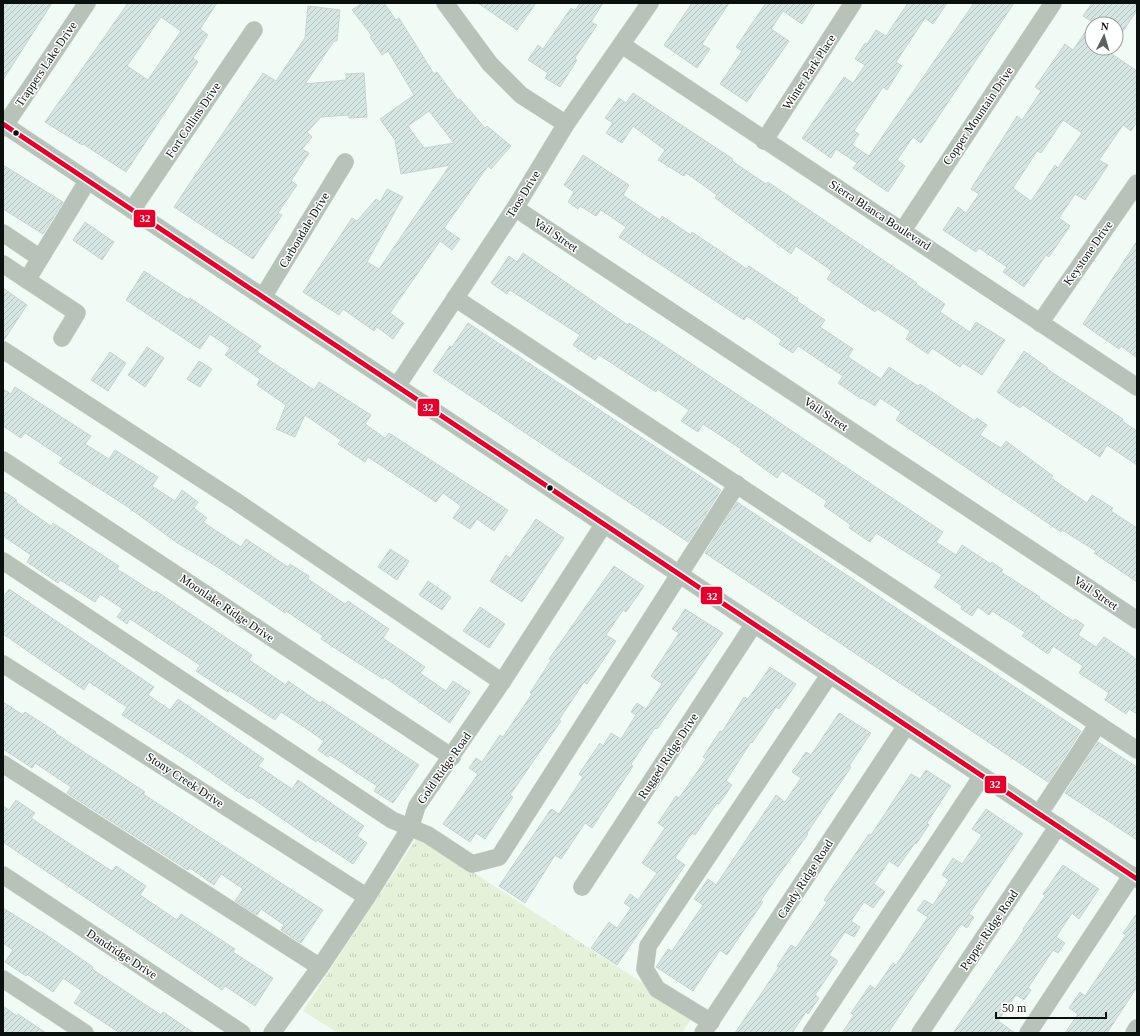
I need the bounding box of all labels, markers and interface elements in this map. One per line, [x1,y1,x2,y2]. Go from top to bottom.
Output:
north arrow [1084,16,1124,56]
street label: Trappers Lake Drive [12,19,80,109]
text: N [1100,20,1109,32]
street label: Winter Park Place [779,32,839,112]
street label: Copper Mountain Drive [940,64,1016,168]
street label: Fort Collins Drive [163,80,223,160]
unlabelled marker [11,128,21,138]
street label: Taos Drive [503,168,543,220]
street label: Sierra Blanca Boulevard [827,177,933,253]
street label: Carbondale Drive [276,190,332,270]
line badge: 32 [133,209,156,228]
text: 32 [140,212,151,224]
street label: Vail Street [531,215,581,255]
street label: Keystone Drive [1061,218,1115,288]
street label: Vail Street [801,394,851,434]
line badge: 32 [417,398,440,417]
text: 32 [423,401,434,413]
unlabelled marker [545,483,555,493]
street label: Moonlake Ridge Drive [177,571,277,645]
street label: Vail Street [1071,573,1121,613]
line badge: 32 [700,586,723,605]
text: 32 [707,590,718,602]
street label: Rugged Ridge Drive [635,711,701,801]
street label: Gold Ridge Road [414,730,474,806]
street label: Stony Creek Drive [143,750,227,810]
line badge: 32 [984,775,1007,794]
text: 32 [990,778,1001,790]
street label: Candy Ridge Road [774,837,836,921]
street label: Pepper Ridge Road [957,887,1021,973]
street label: Dandridge Drive [84,926,160,982]
scale bar [996,994,1106,1020]
text: 50 m [1002,1001,1027,1015]

